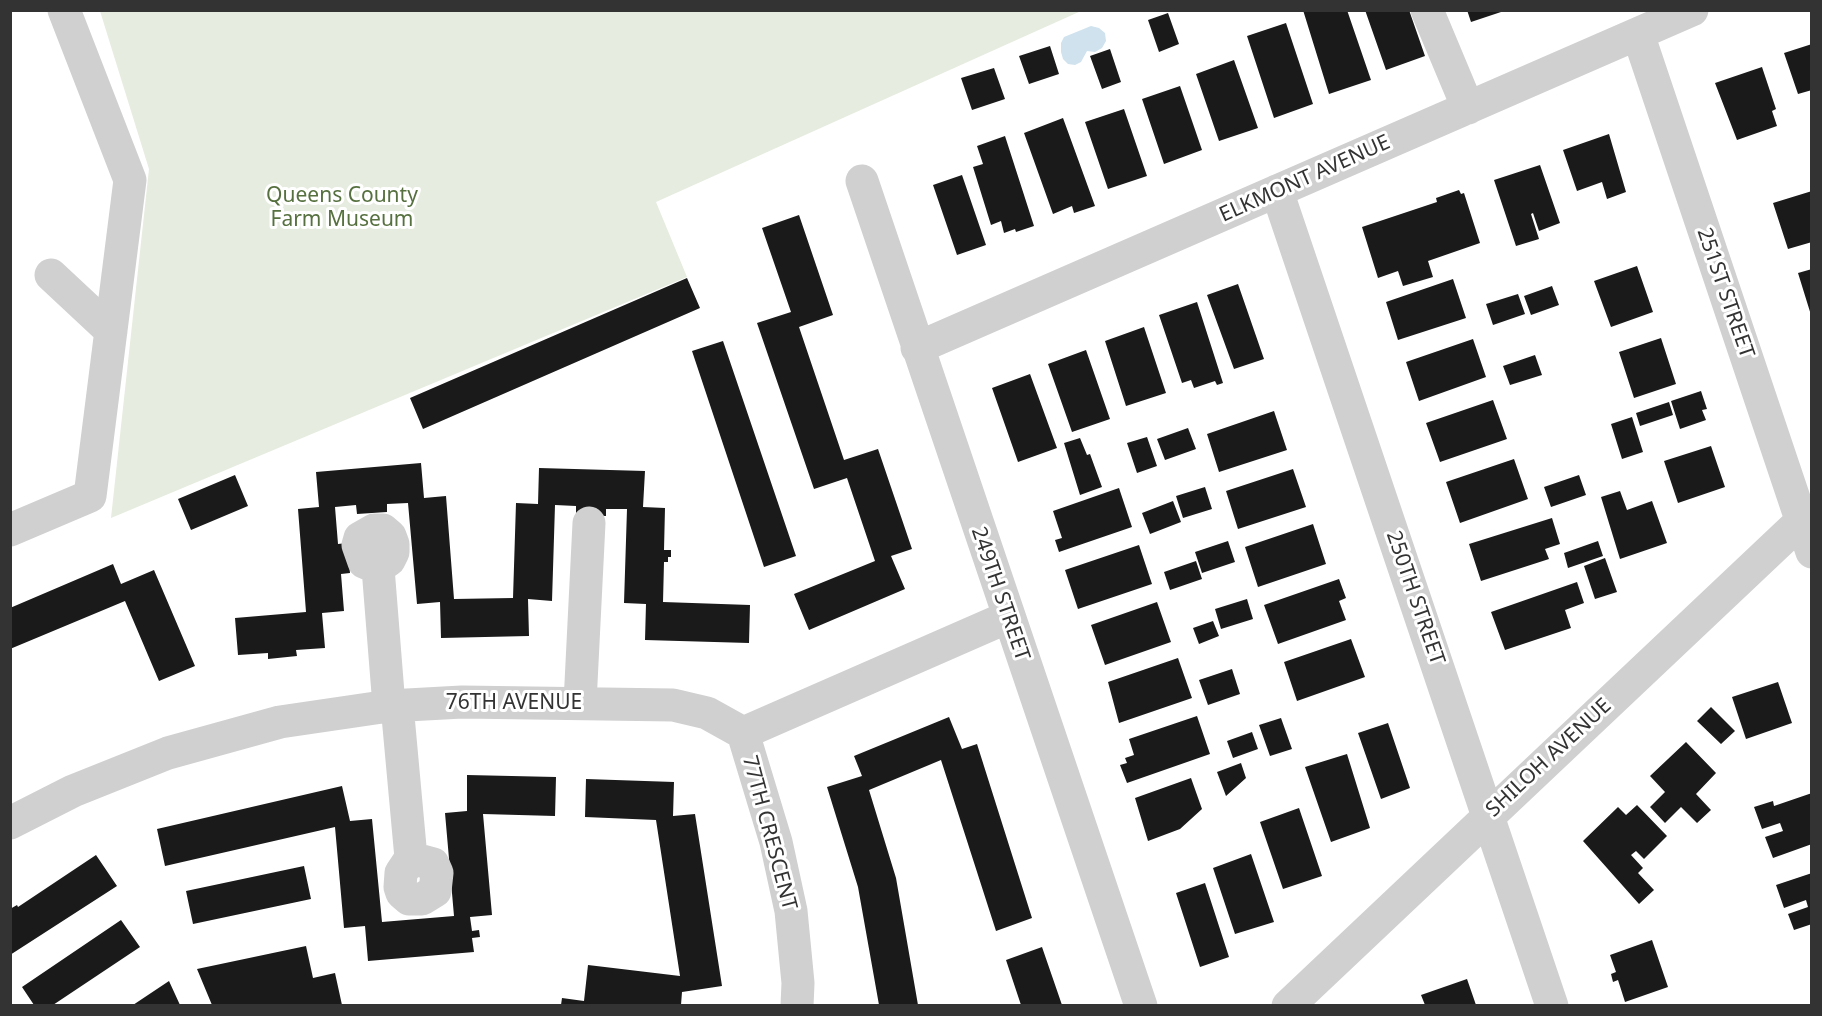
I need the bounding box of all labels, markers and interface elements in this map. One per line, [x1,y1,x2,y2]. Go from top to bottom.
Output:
street label: ELKMONT AVENUE [1216,130,1394,228]
park label: Queens County Farm Museum [266,183,418,233]
street label: 251ST STREET [1691,225,1759,361]
street label: 249TH STREET [965,524,1035,664]
street label: 250TH STREET [1380,528,1450,668]
street label: 76TH AVENUE [446,690,582,716]
street label: SHILOH AVENUE [1481,694,1617,822]
street label: 77TH CRESCENT [736,753,802,913]

